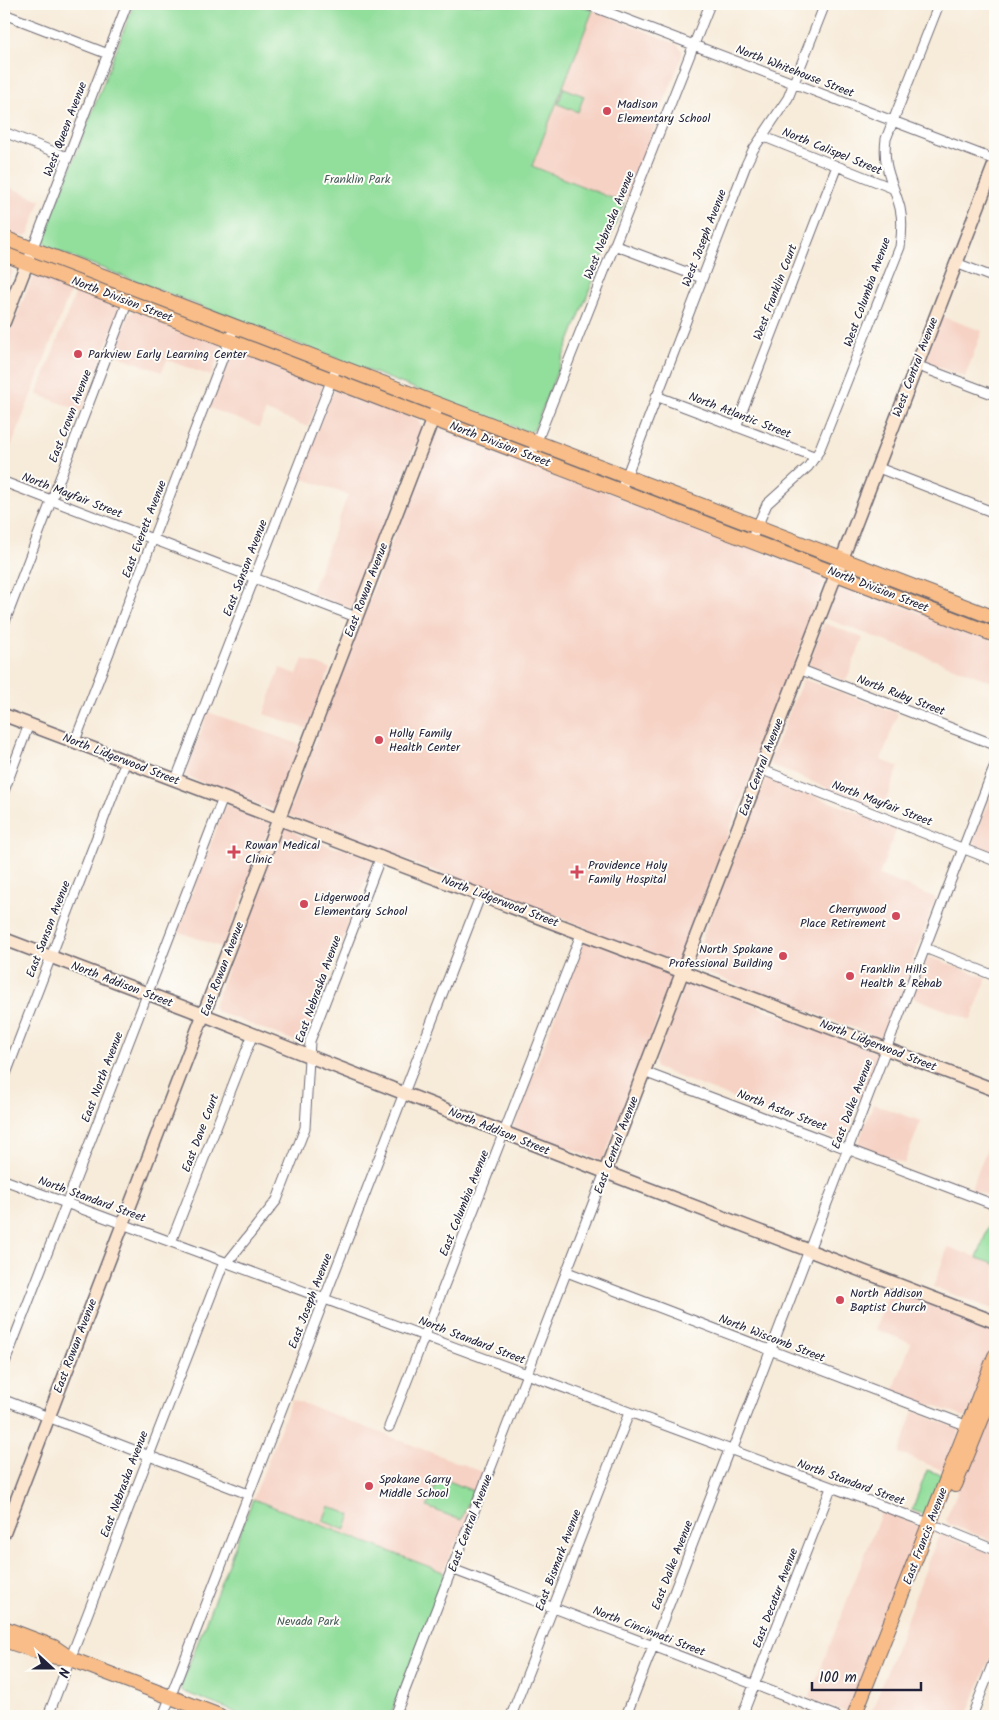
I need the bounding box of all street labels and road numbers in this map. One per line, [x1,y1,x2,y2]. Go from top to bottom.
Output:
street label: North Whitehouse Street [733,40,857,103]
street label: West Queen Avenue [39,78,92,179]
street label: North Calispel Street [779,123,885,180]
street label: West Nebraska Avenue [579,168,640,282]
street label: West Joseph Avenue [677,186,732,290]
street label: West Columbia Avenue [839,234,896,350]
street label: West Franklin Court [748,241,803,343]
street label: North Division Street [68,271,175,328]
street label: West Central Avenue [888,314,943,420]
street label: East Crown Avenue [44,366,97,466]
street label: North Atlantic Street [686,387,794,444]
street label: North Division Street [446,416,553,473]
street label: North Mayfair Street [19,468,125,524]
street label: East Everett Avenue [117,477,172,581]
street label: East Sanson Avenue [218,516,273,620]
street label: East Rowan Avenue [340,540,393,640]
street label: North Division Street [824,561,931,618]
street label: North Ruby Street [854,670,948,721]
street label: East Central Avenue [734,715,789,819]
street label: North Lidgerwood Street [59,728,182,791]
street label: North Mayfair Street [829,776,935,832]
street label: North Lidgerwood Street [438,870,561,933]
street label: East Sanson Avenue [21,877,76,981]
street label: East Rowan Avenue [196,919,249,1019]
street label: East Nebraska Avenue [290,932,347,1046]
street label: North Addison Street [68,956,176,1013]
street label: North Lidgerwood Street [816,1014,939,1077]
street label: East North Avenue [76,1028,129,1125]
street label: East Dalke Avenue [827,1056,879,1152]
street label: North Astor Street [734,1085,830,1137]
street label: East Dave Court [177,1091,224,1175]
street label: East Central Avenue [589,1093,644,1197]
street label: North Addison Street [445,1102,553,1161]
street label: East Columbia Avenue [434,1147,495,1259]
street label: North Standard Street [35,1171,149,1228]
street label: East Joseph Avenue [283,1250,338,1352]
street label: East Rowan Avenue [49,1296,102,1396]
street label: North Wiscomb Street [716,1309,828,1368]
street label: North Standard Street [416,1311,528,1370]
street label: East Nebraska Avenue [95,1427,154,1540]
street label: North Standard Street [794,1454,908,1511]
street label: East Central Avenue [443,1471,498,1575]
street label: East Francis Avenue [898,1484,953,1588]
street label: East Bismark Avenue [530,1506,587,1614]
street label: East Dalke Avenue [647,1517,699,1613]
street label: East Decatur Avenue [748,1545,804,1651]
street label: North Cincinnati Street [590,1601,708,1662]

